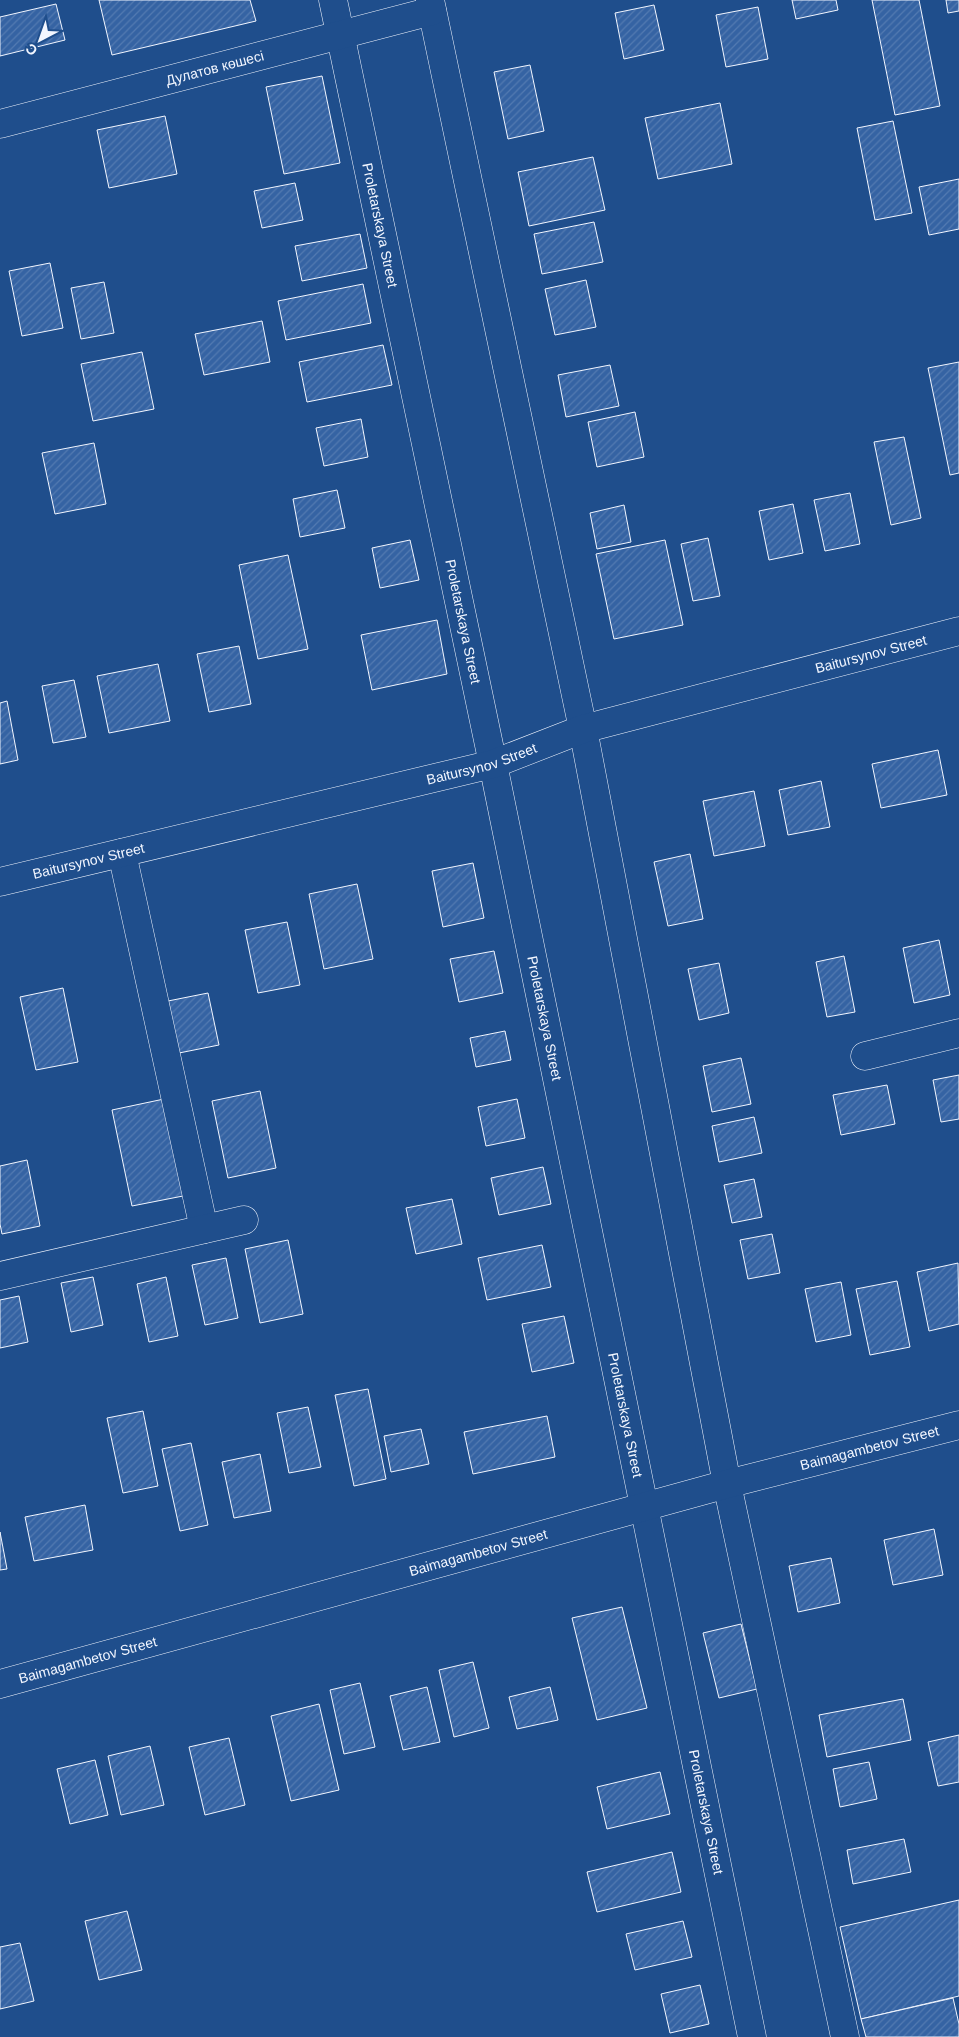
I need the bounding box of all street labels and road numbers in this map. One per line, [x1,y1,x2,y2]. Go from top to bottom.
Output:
street label: Дулатов көшесі [164,47,265,88]
street label: Proletarskaya Street [359,161,401,289]
street label: Proletarskaya Street [442,558,484,685]
street label: Baitursynov Street [813,632,928,676]
street label: Baitursynov Street [425,740,539,788]
street label: Baitursynov Street [31,840,146,882]
street label: Proletarskaya Street [524,954,565,1082]
street label: Proletarskaya Street [605,1351,646,1479]
street label: Baimagambetov Street [798,1422,941,1473]
street label: Baimagambetov Street [407,1526,549,1579]
street label: Baimagambetov Street [17,1633,159,1686]
street label: Proletarskaya Street [686,1748,727,1876]

